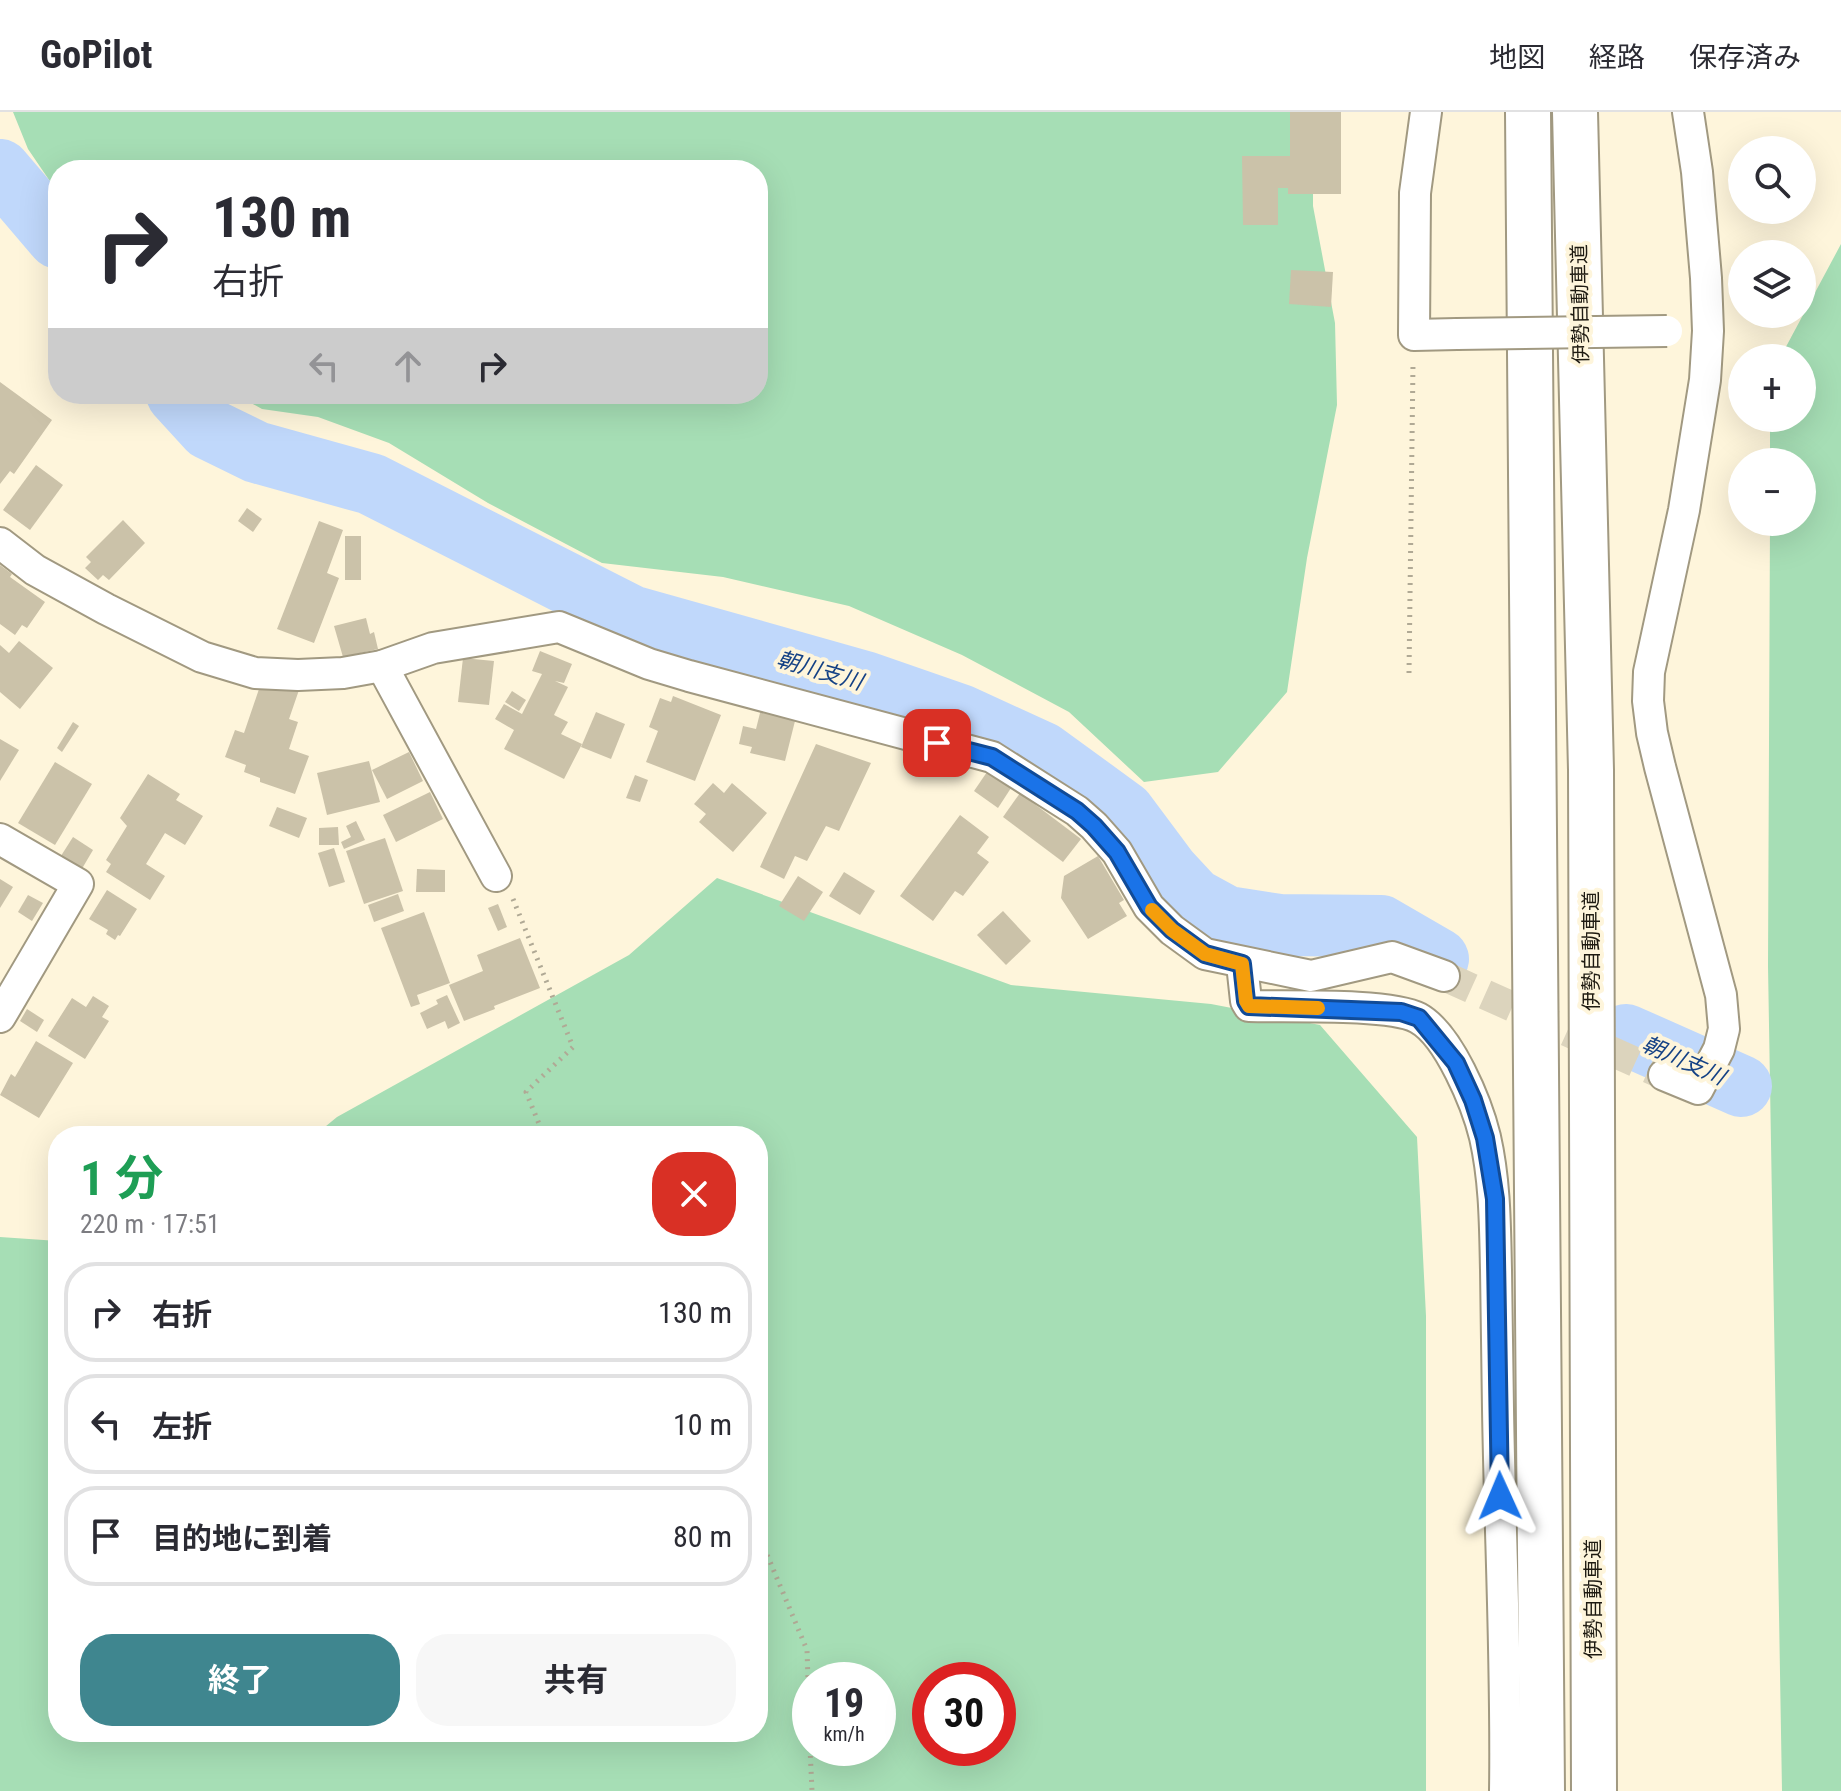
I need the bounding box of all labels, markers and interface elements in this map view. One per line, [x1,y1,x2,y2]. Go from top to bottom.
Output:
text: GoPilot [40,33,152,77]
text: 地図 [1489,41,1545,74]
text: 経路 [1589,41,1645,74]
text: 保存済み [1689,41,1801,74]
map controls [1728,136,1816,536]
button: search [1728,136,1816,224]
text: 130 m [212,185,351,251]
icon: right [80,192,184,296]
button: layers [1728,240,1816,328]
street label: 伊勢自動車道 [1567,244,1593,364]
text: 右折 [212,261,284,303]
icon: left [302,344,346,388]
icon: ahead [386,344,430,388]
icon: right [470,344,514,388]
button: + [1728,344,1816,432]
button: − [1728,448,1816,536]
water label: 朝川支川 [774,646,868,695]
pin [903,709,971,777]
icon: arrive [915,721,959,765]
street label: 伊勢自動車道 [1579,891,1603,1011]
water label: 朝川支川 [1639,1031,1731,1091]
text: 1 分 [80,1150,163,1207]
button: close [652,1152,736,1236]
text: 220 m · 17:51 [80,1209,220,1239]
icon: right [84,1290,128,1334]
text: 130 m [658,1295,732,1330]
text: 右折 [152,1297,212,1332]
icon: left [84,1402,128,1446]
text: 10 m [673,1407,732,1442]
text: 左折 [152,1409,212,1444]
position arrow [1458,1454,1542,1538]
icon: arrive [84,1514,128,1558]
text: 80 m [673,1519,732,1554]
text: 目的地に到着 [152,1521,332,1556]
street label: 伊勢自動車道 [1581,1539,1605,1659]
button: 終了 [80,1634,400,1726]
button: 共有 [416,1634,736,1726]
speed limit sign: 30 [912,1662,1016,1766]
text: 19 [824,1680,864,1727]
text: km/h [823,1722,865,1746]

